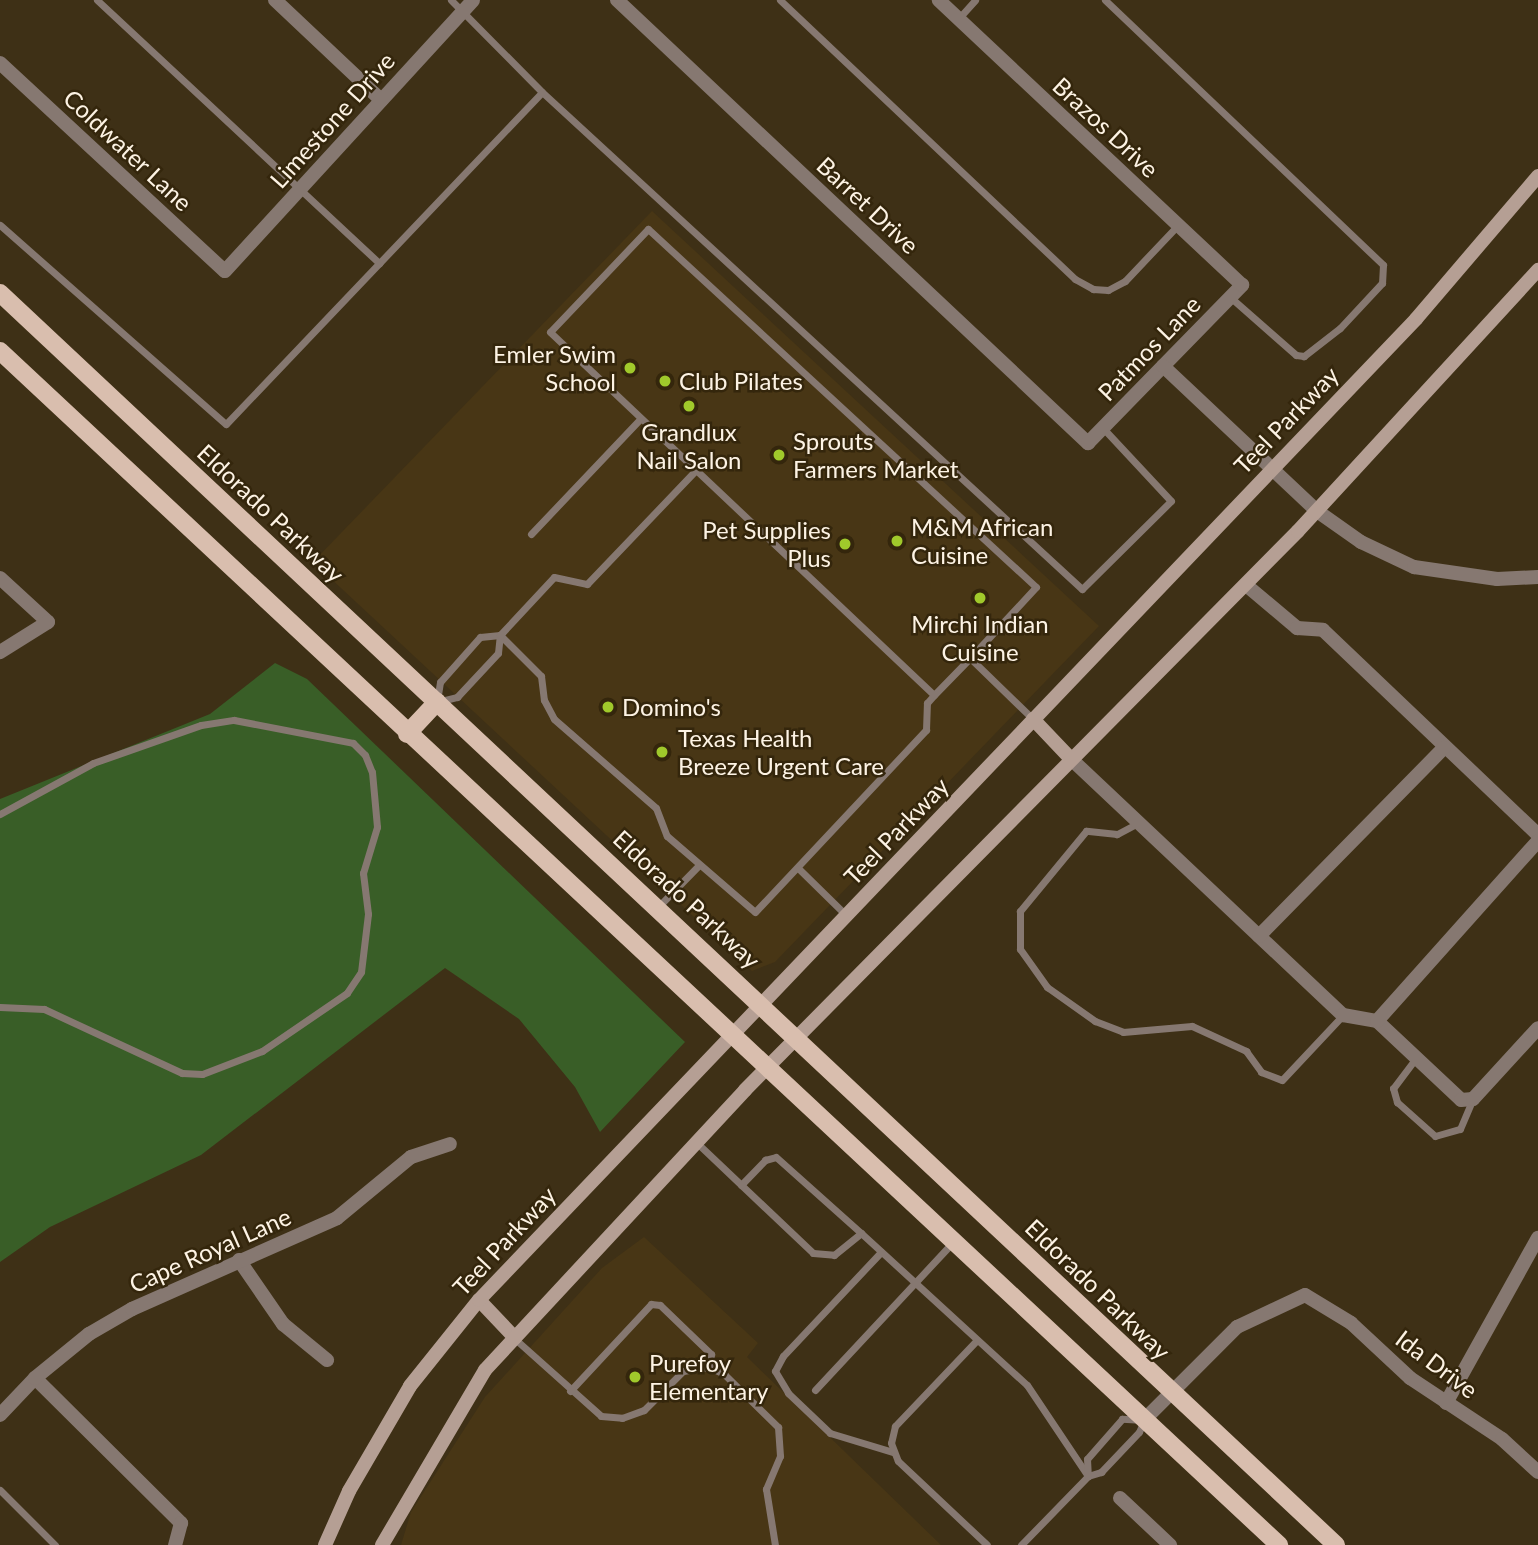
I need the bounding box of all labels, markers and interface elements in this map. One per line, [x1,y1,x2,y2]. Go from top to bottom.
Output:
street label: Limestone Drive [264,46,400,194]
street label: Brazos Drive [1047,71,1165,183]
street label: Coldwater Lane [58,83,198,217]
street label: Barret Drive [811,151,925,259]
street label: Patmos Lane [1092,290,1206,406]
place label: Emler Swim School [493,340,616,396]
marker: Emler Swim School [622,360,638,376]
street label: Teel Parkway [1228,360,1344,480]
place label: Club Pilates [679,367,803,395]
marker: Club Pilates [657,373,673,389]
marker: Grandlux Nail Salon [681,398,697,414]
place label: Grandlux Nail Salon [637,418,741,474]
place label: Sprouts Farmers Market [793,427,958,483]
street label: Eldorado Parkway [192,438,350,588]
marker: Sprouts Farmers Market [771,447,787,463]
place label: M&M African Cuisine [911,513,1054,569]
place label: Pet Supplies Plus [702,516,831,572]
marker: M&M African Cuisine [889,533,905,549]
marker: Pet Supplies Plus [837,536,853,552]
marker: Mirchi Indian Cuisine [972,590,988,606]
place label: Mirchi Indian Cuisine [911,610,1049,666]
place label: Domino's [622,693,721,721]
marker: Domino's [600,699,616,715]
place label: Texas Health Breeze Urgent Care [678,724,884,780]
marker: Texas Health Breeze Urgent Care [652,742,672,762]
street label: Teel Parkway [838,771,954,891]
street label: Eldorado Parkway [608,824,766,974]
street label: Teel Parkway [446,1181,562,1301]
street label: Cape Royal Lane [125,1201,295,1299]
street label: Eldorado Parkway [1020,1213,1176,1365]
street label: Ida Drive [1390,1324,1484,1404]
place label: Purefoy Elementary [649,1349,768,1405]
marker: Purefoy Elementary [627,1369,643,1385]

